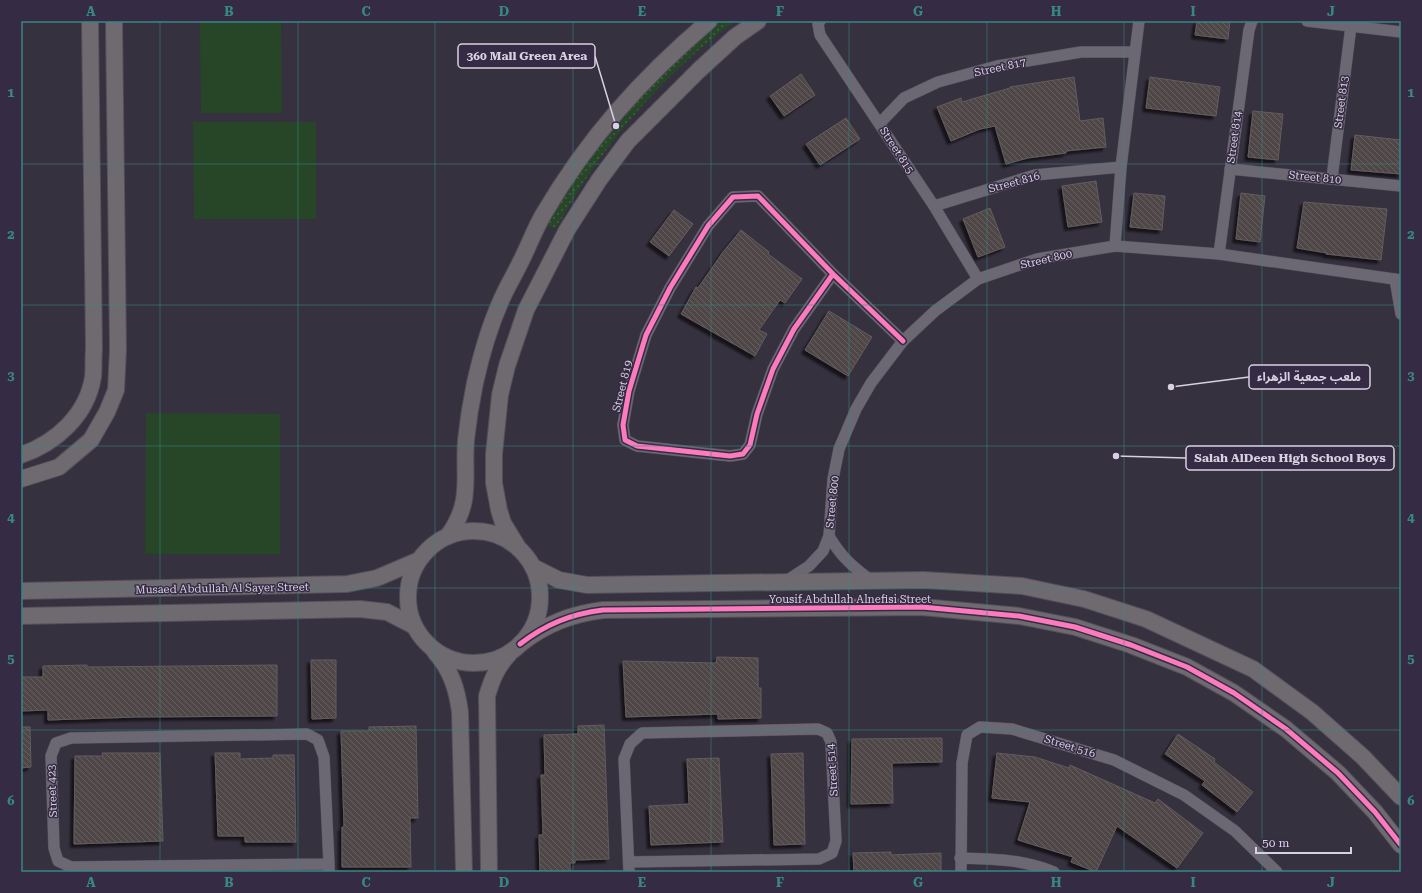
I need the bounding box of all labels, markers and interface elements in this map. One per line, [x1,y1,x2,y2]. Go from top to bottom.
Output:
text: A [86,4,96,19]
text: B [224,4,234,19]
text: C [361,4,371,19]
text: D [499,4,509,19]
text: E [638,4,646,19]
text: F [776,4,784,19]
text: G [913,4,923,19]
text: H [1051,4,1062,19]
text: I [1190,4,1196,19]
text: J [1327,4,1335,19]
callout: 360 Mall Green Area [458,44,595,68]
text: 360 Mall Green Area [467,49,587,63]
street label: Street 817 [973,56,1027,79]
street label: Street 813 [1332,75,1351,129]
text: 1 [7,85,15,100]
text: 1 [1407,85,1415,100]
street label: Street 814 [1224,109,1245,164]
street label: Street 815 [877,125,916,176]
street label: Street 810 [1288,168,1342,187]
street label: Street 816 [987,169,1041,196]
text: 2 [7,227,15,242]
text: 2 [1407,227,1415,242]
street label: Street 800 [1019,247,1073,272]
street label: Street 819 [610,359,635,413]
callout: ملعب جمعية الزهراء [1249,365,1370,389]
text: 3 [7,368,15,383]
text: 3 [1407,368,1415,383]
text: ملعب جمعية الزهراء [1257,370,1361,384]
callout: Salah AlDeen High School Boys [1186,446,1394,470]
text: Salah AlDeen High School Boys [1194,451,1386,465]
street label: Street 800 [823,475,842,529]
text: 4 [7,510,15,525]
text: 4 [1407,510,1415,525]
street label: Musaed Abdullah Al Sayer Street [135,580,309,597]
street label: Yousif Abdullah Alnefisi Street [769,593,931,606]
text: 5 [7,651,15,666]
text: 5 [1407,651,1415,666]
street label: Street 516 [1043,733,1097,760]
street label: Street 514 [824,742,841,797]
street label: Street 423 [45,764,60,818]
text: 6 [7,793,15,808]
text: 6 [1407,793,1415,808]
scale bar [1256,829,1351,855]
text: 50 m [1262,836,1289,850]
text: A [86,875,96,890]
text: B [224,875,234,890]
text: C [361,875,371,890]
text: D [499,875,509,890]
text: E [638,875,646,890]
text: F [776,875,784,890]
text: G [913,875,923,890]
text: H [1051,875,1062,890]
text: I [1190,875,1196,890]
text: J [1327,875,1335,890]

